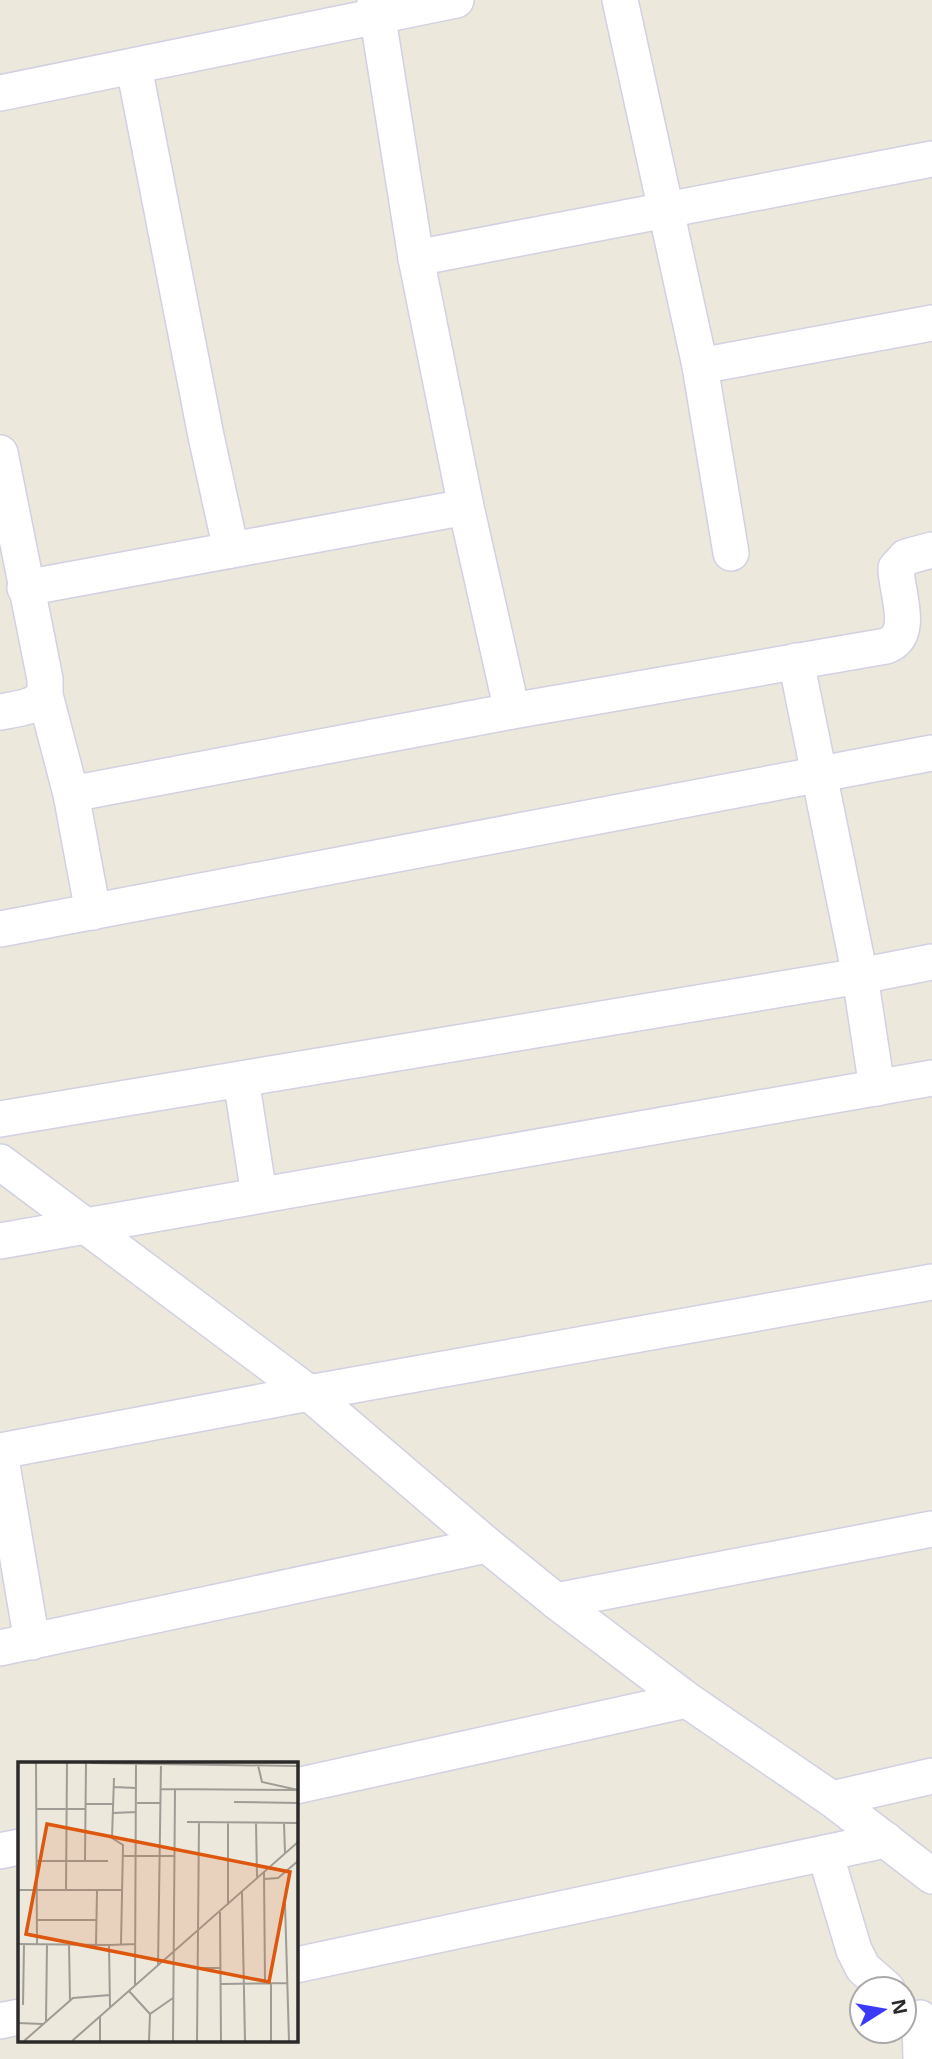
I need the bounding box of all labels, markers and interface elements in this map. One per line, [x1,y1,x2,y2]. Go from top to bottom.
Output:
inset map [18,1762,298,2042]
north arrow [848,1975,918,2045]
text: N [885,1997,914,2017]

